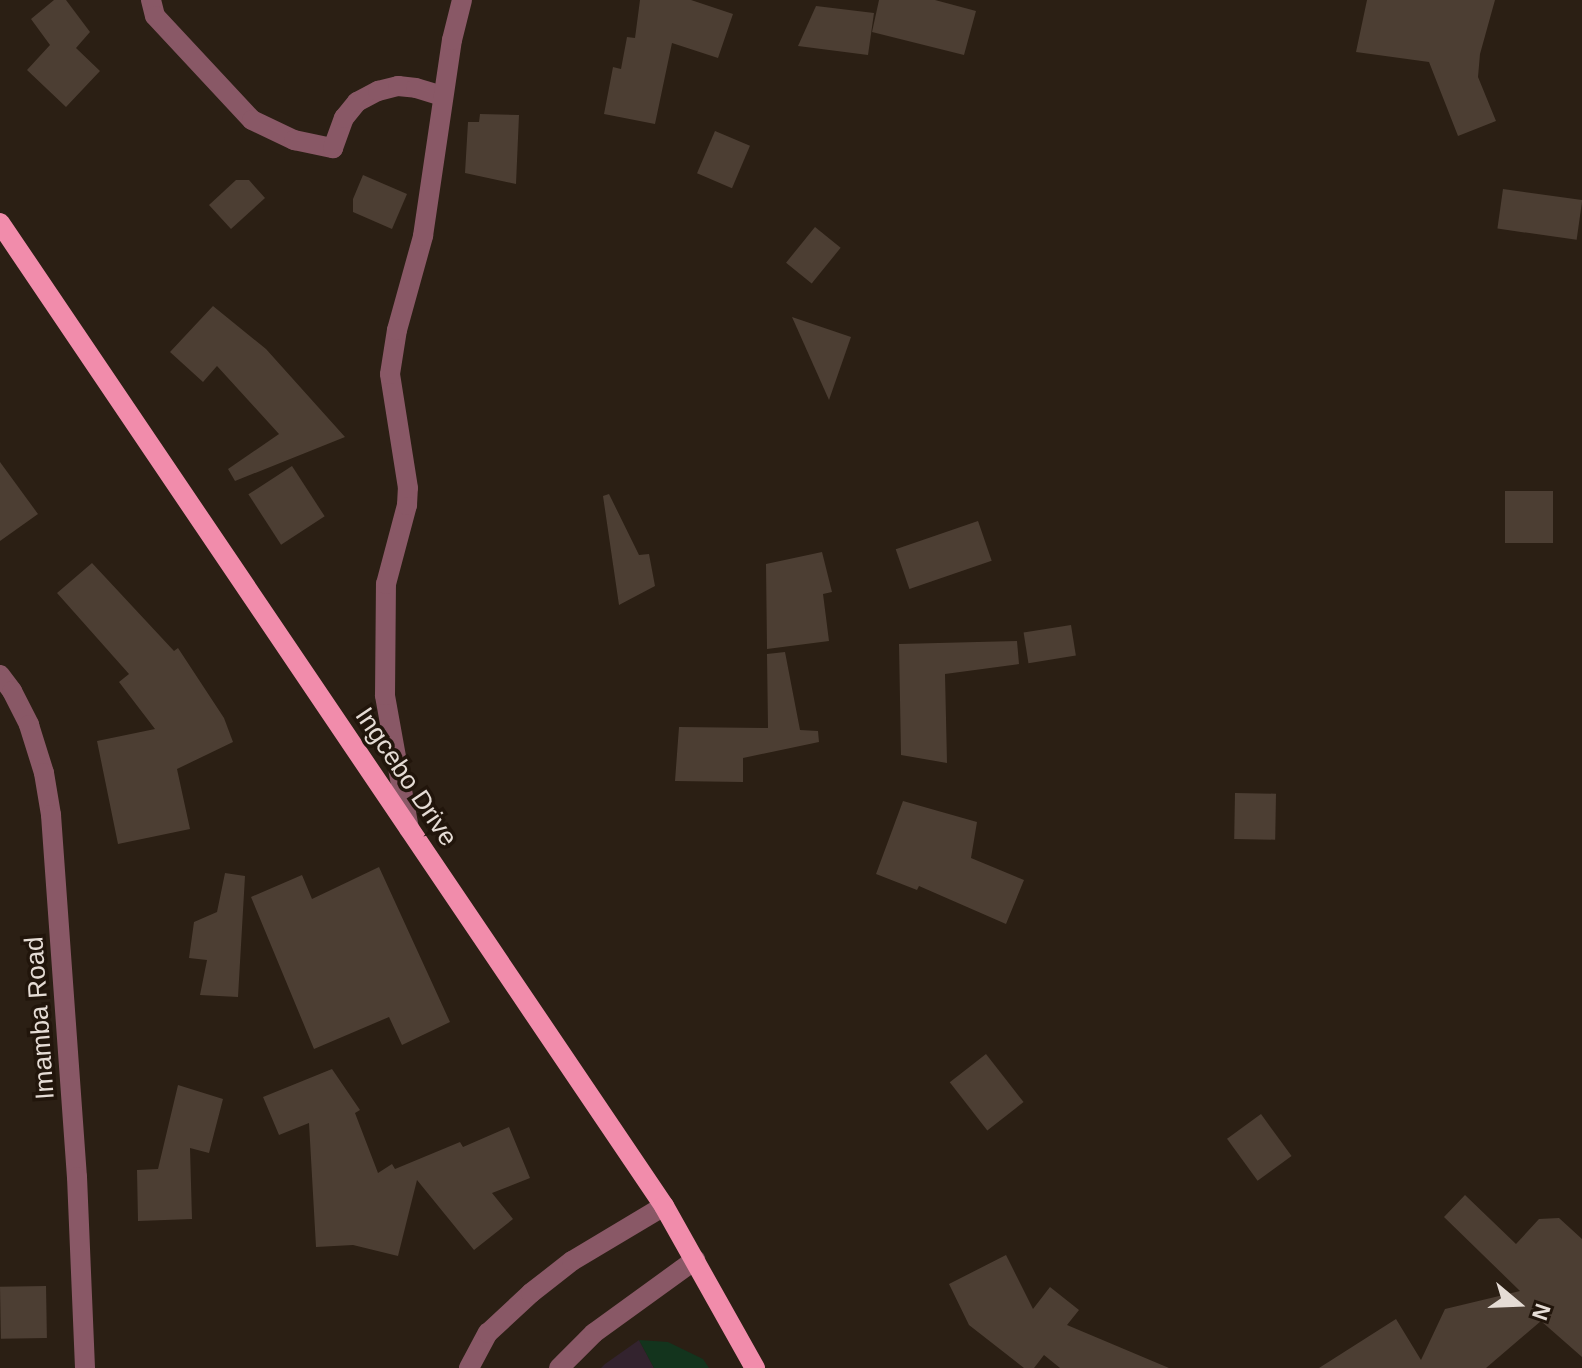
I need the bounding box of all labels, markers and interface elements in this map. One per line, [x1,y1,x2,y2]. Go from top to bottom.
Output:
street label: Ingcebo Drive [348,702,464,852]
street label: Imamba Road [19,935,61,1101]
north arrow [1478,1264,1558,1344]
text: N [1527,1300,1556,1324]

